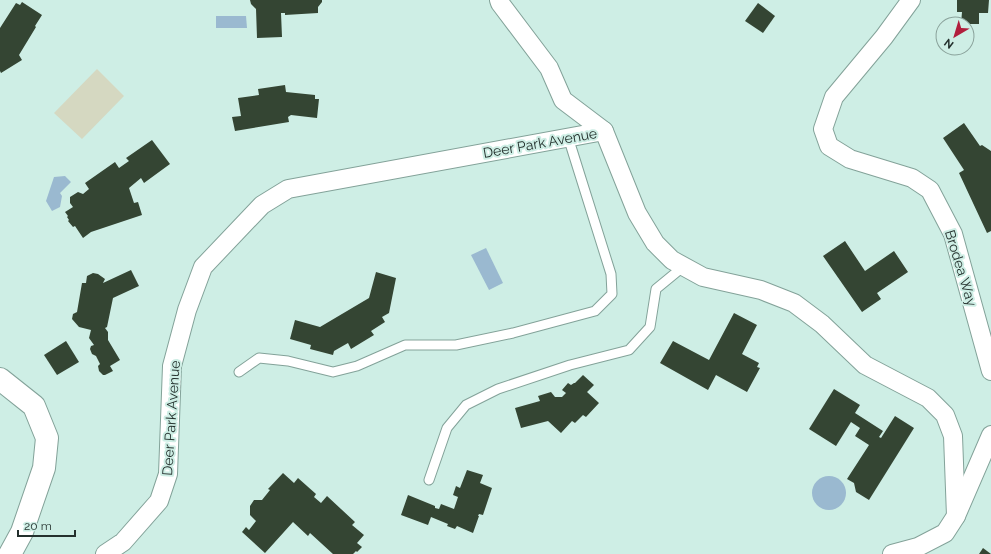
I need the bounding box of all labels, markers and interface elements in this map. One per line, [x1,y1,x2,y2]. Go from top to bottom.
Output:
north arrow [935,16,975,56]
text: N [942,36,956,51]
street label: Deer Park Avenue [482,125,598,161]
street label: Brodea Way [942,228,980,308]
street label: Deer Park Avenue [159,360,183,476]
scale bar [18,512,75,538]
text: 20 m [24,519,52,533]

